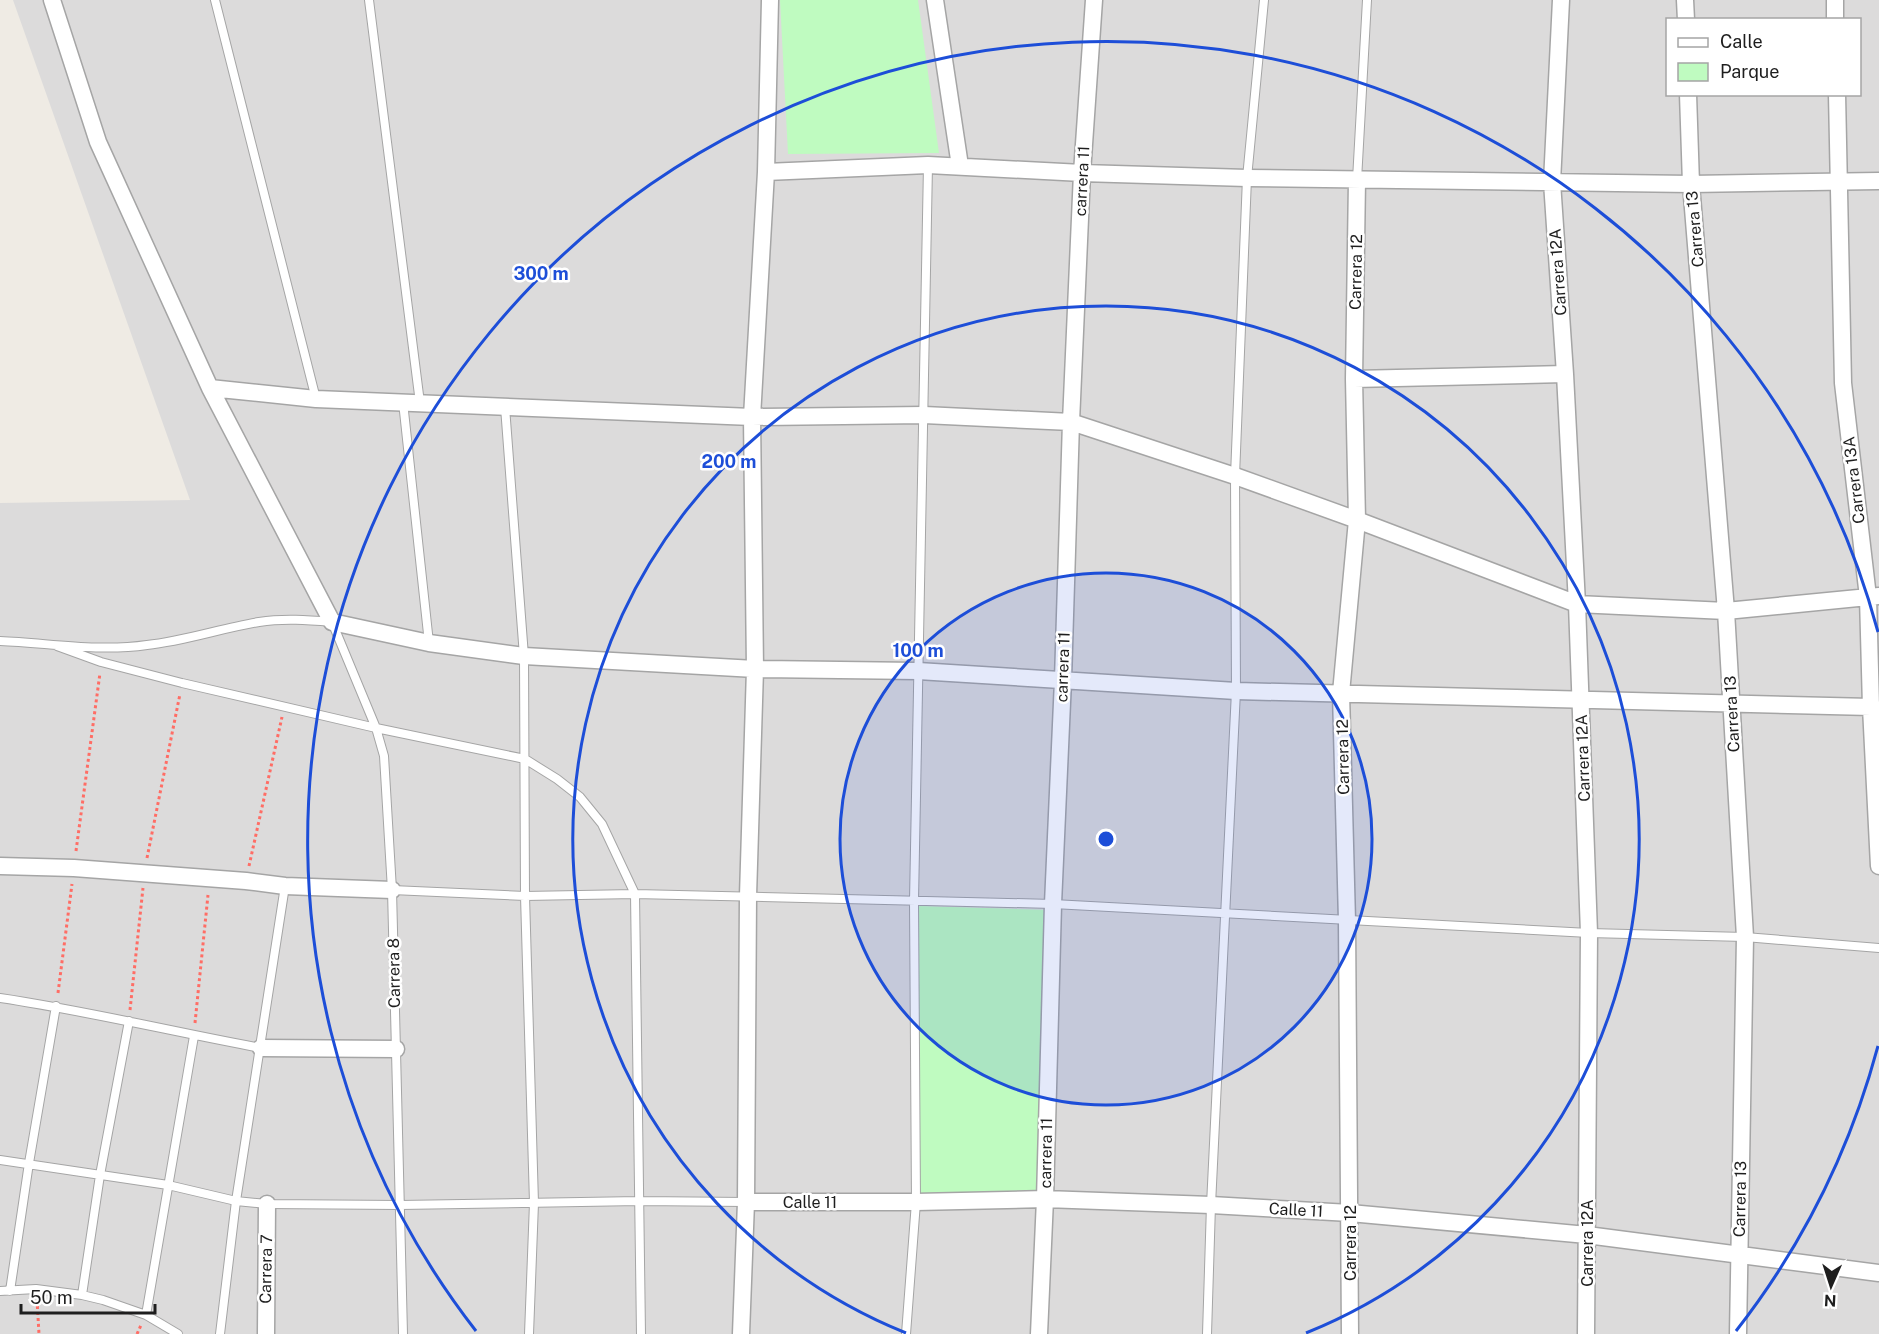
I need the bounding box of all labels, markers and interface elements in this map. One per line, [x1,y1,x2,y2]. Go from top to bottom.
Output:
legend [1666,18,1861,96]
text: Calle [1720,31,1763,52]
text: Parque [1720,61,1780,82]
street label: carrera 11 [1071,145,1093,217]
street label: Carrera 13 [1682,190,1708,268]
street label: Carrera 12A [1545,228,1571,316]
street label: Carrera 12 [1346,234,1366,310]
text: 300 m [513,263,569,284]
street label: Carrera 13A [1839,435,1869,525]
text: 200 m [702,451,756,472]
street label: carrera 11 [1052,631,1074,703]
text: 100 m [892,640,944,661]
street label: Carrera 13 [1721,675,1743,753]
street label: Carrera 12A [1572,714,1594,802]
street label: Carrera 12 [1333,719,1353,795]
centre of rings [1096,829,1116,849]
street label: Carrera 8 [384,938,404,1008]
street label: carrera 11 [1036,1118,1056,1188]
street label: Carrera 13 [1730,1161,1750,1237]
street label: Calle 11 [783,1193,837,1212]
street label: Calle 11 [1268,1199,1324,1221]
street label: Carrera 12A [1578,1199,1597,1287]
street label: Carrera 12 [1341,1205,1360,1281]
street label: Carrera 7 [256,1234,276,1304]
north arrow [1801,1256,1861,1316]
scale bar [21,1277,154,1315]
text: 50 m [30,1287,73,1308]
text: N [1823,1291,1837,1310]

